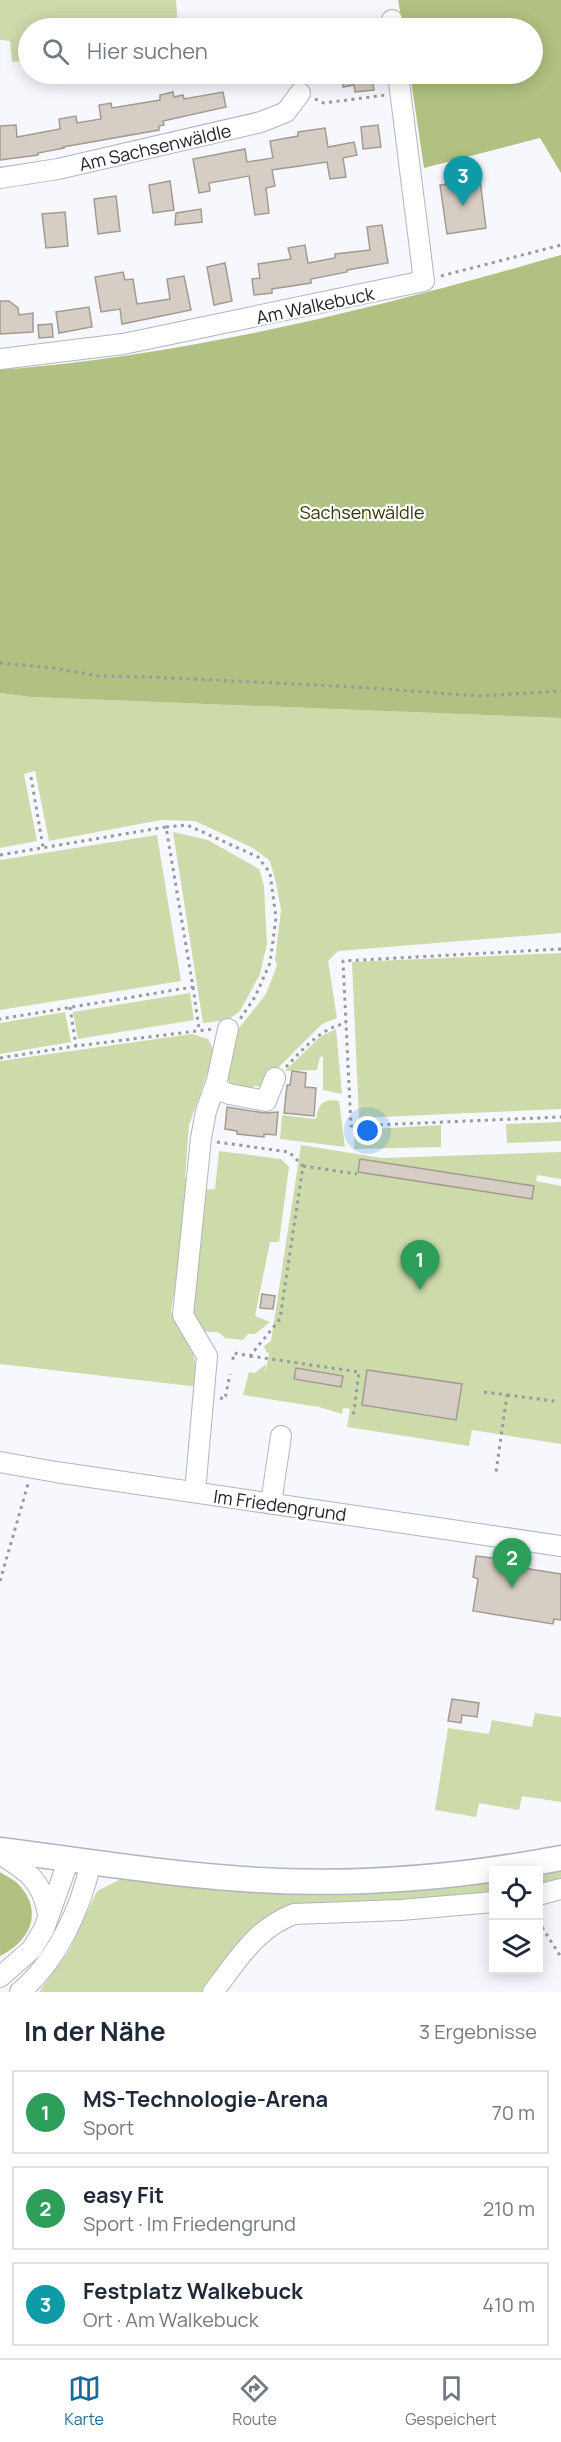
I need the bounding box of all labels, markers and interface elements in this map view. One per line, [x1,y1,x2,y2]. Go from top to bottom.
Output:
search box [18,18,543,84]
icon: search [39,35,72,68]
text: Hier suchen [87,36,208,66]
street label: Am Sachsenwäldle [77,118,233,176]
pin: 3 [444,156,482,206]
street label: Am Walkebuck [254,281,377,329]
park label: Sachsenwäldle [299,500,425,524]
your location [353,1116,382,1145]
pin: 1 [400,1240,440,1290]
street label: Im Friedengrund [212,1484,348,1526]
pin: 2 [492,1538,532,1588]
map controls [489,1866,543,1974]
button: locate [489,1866,543,1920]
button: layers [489,1920,543,1974]
text: In der Nähe [24,2013,166,2049]
text: 3 Ergebnisse [419,2018,537,2045]
text: MS-Technologie-Arena [83,2084,328,2114]
text: 1 [41,2099,50,2126]
text: 70 m [492,2099,535,2126]
text: Sport [83,2114,134,2141]
text: easy Fit [83,2180,164,2210]
text: 2 [40,2195,51,2222]
text: 210 m [483,2195,535,2222]
text: Sport · Im Friedengrund [83,2210,296,2237]
text: Festplatz Walkebuck [83,2276,303,2306]
text: 3 [40,2291,51,2318]
text: 410 m [482,2291,535,2318]
text: Ort · Am Walkebuck [83,2306,259,2333]
tab: Karte [64,2372,104,2430]
tab: Route [232,2372,277,2430]
tab: Gespeichert [405,2372,497,2430]

